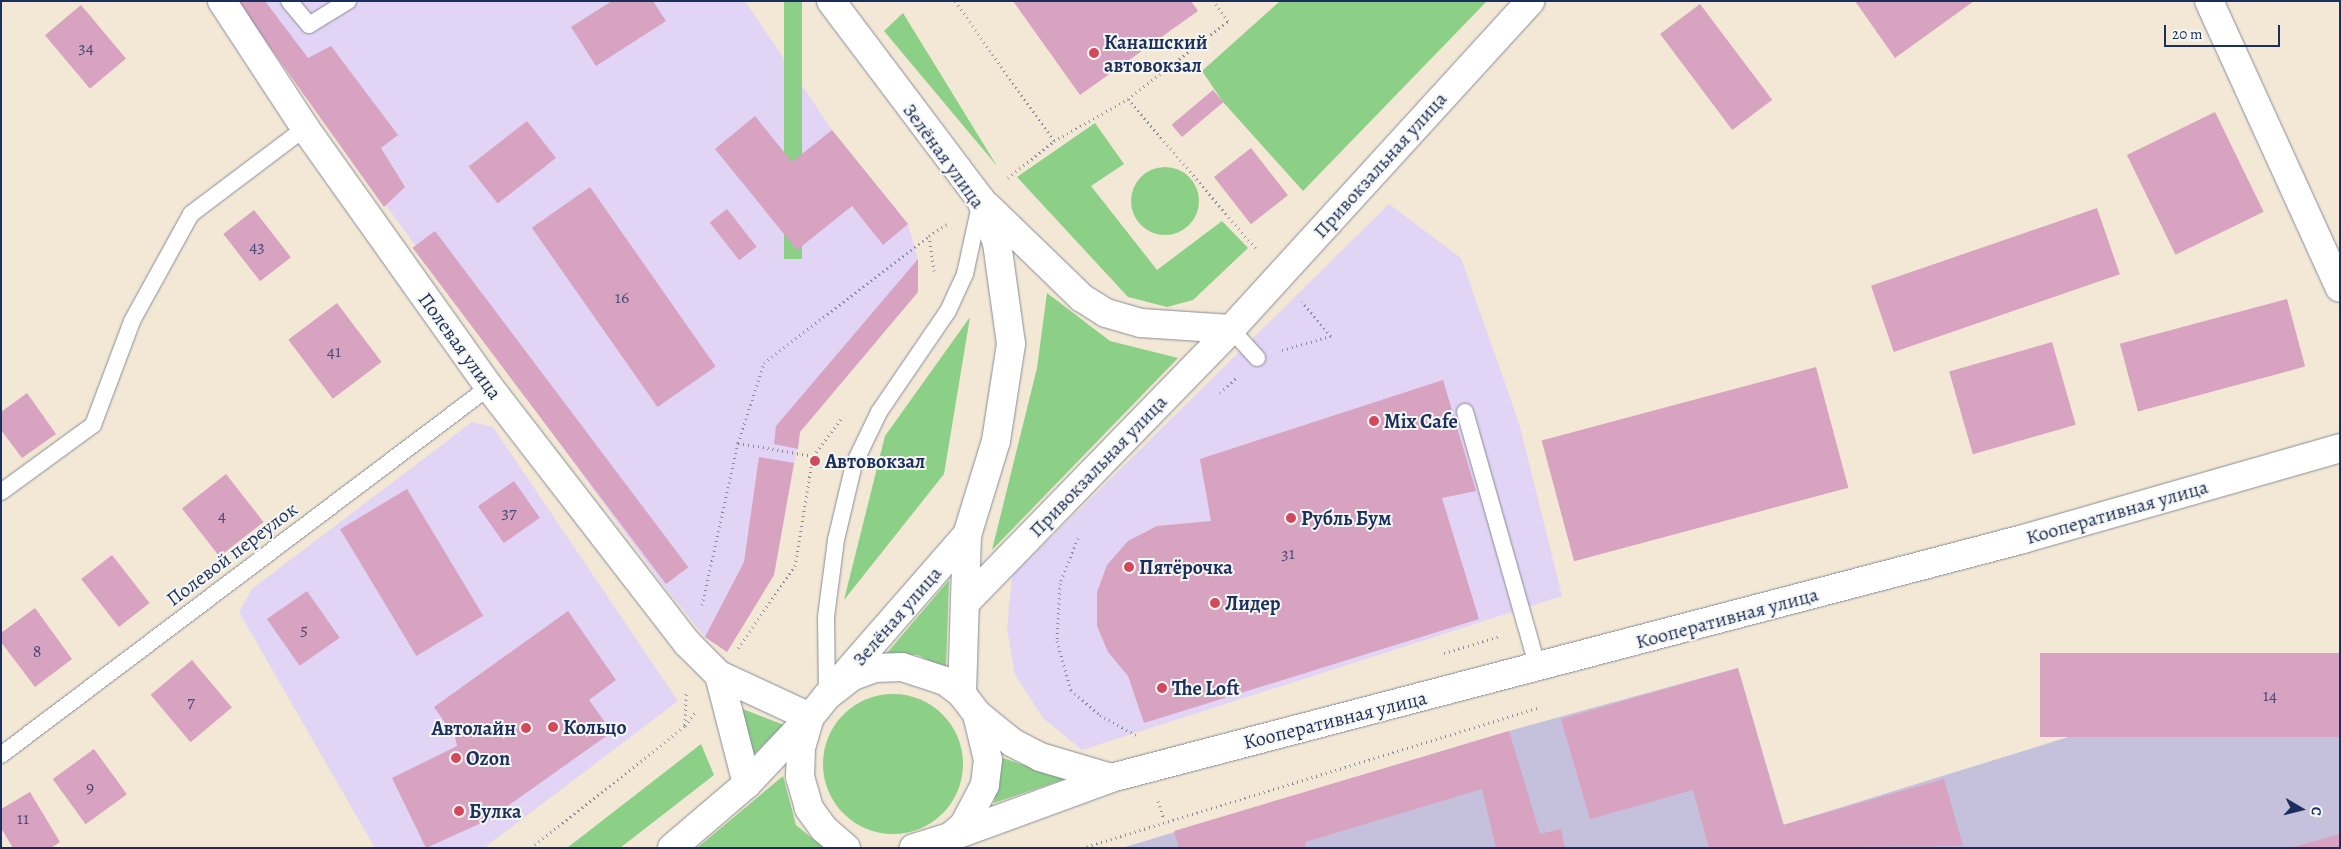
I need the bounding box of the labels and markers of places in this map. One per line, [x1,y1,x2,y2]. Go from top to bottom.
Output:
place label: Канашский автовокзал [1104,30,1208,77]
marker: Канашский автовокзал [1088,47,1100,59]
place label: Mix Cafe [1384,409,1458,433]
marker: Mix Cafe [1368,415,1380,427]
place label: Автовокзал [825,449,925,473]
marker: Автовокзал [809,455,821,467]
place label: Рубль Бум [1301,506,1391,530]
marker: Рубль Бум [1285,512,1297,524]
place label: Пятёрочка [1139,555,1233,579]
marker: Пятёрочка [1123,561,1135,573]
place label: Лидер [1225,591,1280,615]
marker: Лидер [1209,597,1221,609]
place label: The Loft [1172,676,1240,700]
marker: The Loft [1156,682,1168,694]
place label: Кольцо [563,715,627,739]
place label: Автолайн [431,716,516,740]
marker: Кольцо [547,721,559,733]
marker: Автолайн [520,722,532,734]
place label: Ozon [466,746,510,770]
marker: Ozon [450,752,462,764]
place label: Булка [469,799,521,823]
marker: Булка [453,805,465,817]

